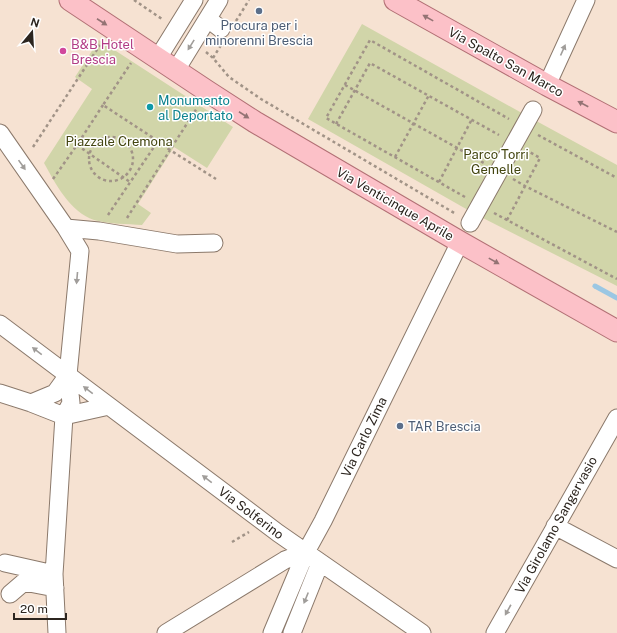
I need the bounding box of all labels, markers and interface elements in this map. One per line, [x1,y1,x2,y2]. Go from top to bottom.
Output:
marker: Procura per i minorenni Brescia [254,6,264,16]
north arrow [12,12,52,52]
text: N [29,15,41,30]
one-way arrow [422,15,434,22]
one-way arrow [97,18,108,25]
place label: Procura per i minorenni Brescia [205,18,313,48]
street label: Via Spalto San Marco [446,24,566,100]
place label: B&B Hotel Brescia [71,37,134,67]
one-way arrow [188,39,195,51]
one-way arrow [560,44,566,55]
marker: B&B Hotel Brescia [58,46,68,56]
place label: Monumento al Deportato [158,93,233,123]
one-way arrow [577,101,588,107]
marker: Monumento al Deportato [145,102,155,112]
one-way arrow [238,111,250,118]
park label: Piazzale Cremona [65,134,173,149]
park label: Parco Torri Gemelle [463,147,529,177]
one-way arrow [18,160,26,171]
street label: Via Venticinque Aprile [334,164,456,244]
one-way arrow [488,257,500,264]
one-way arrow [74,272,80,284]
one-way arrow [31,347,42,355]
one-way arrow [83,386,94,394]
street label: Via Carlo Zima [338,394,390,480]
place label: TAR Brescia [408,419,481,434]
marker: TAR Brescia [395,421,405,431]
street label: Via Girolamo Sangervasio [512,454,600,596]
one-way arrow [201,475,212,484]
street label: Via Solferino [215,484,287,542]
one-way arrow [303,592,309,604]
scale bar [14,595,66,621]
text: 20 m [20,602,48,616]
one-way arrow [505,604,512,616]

